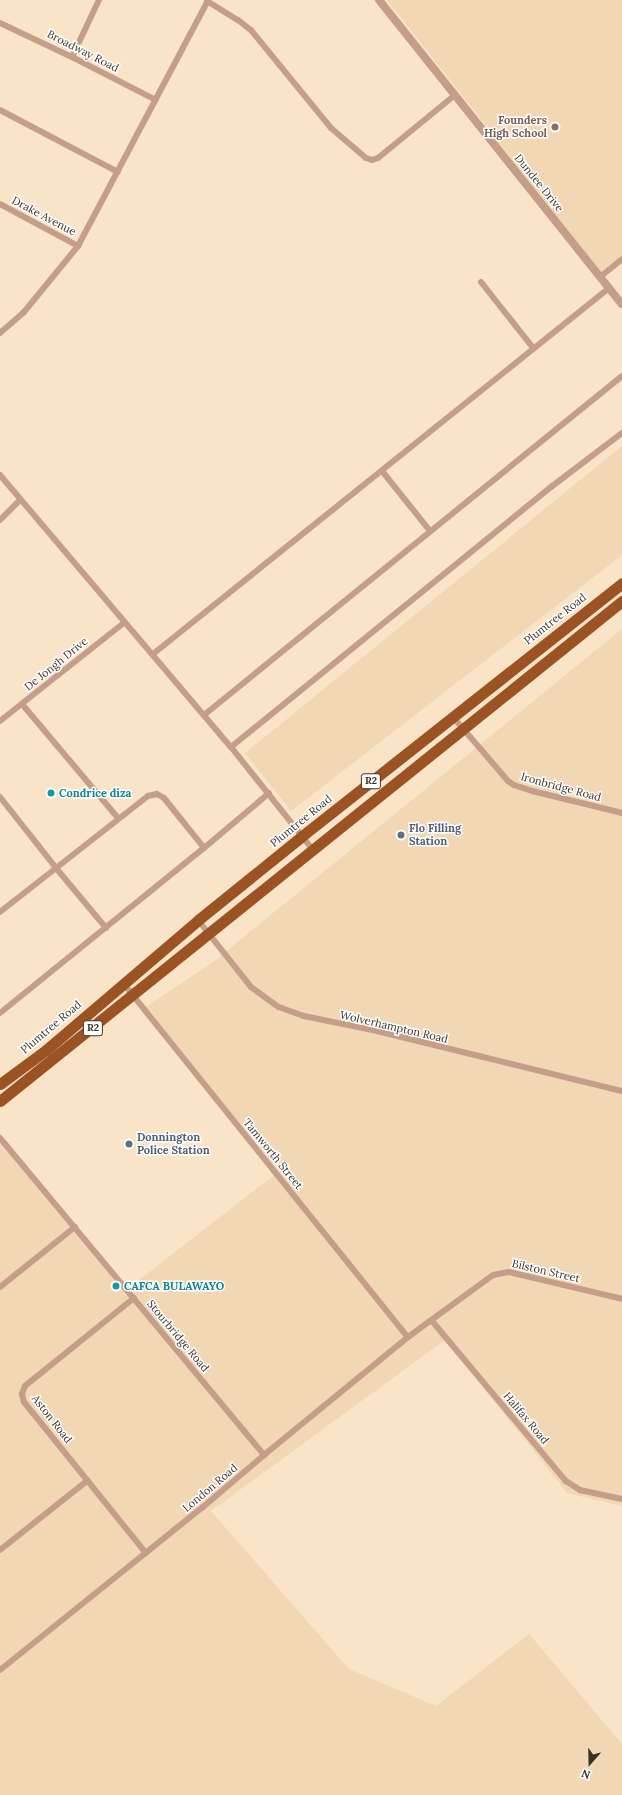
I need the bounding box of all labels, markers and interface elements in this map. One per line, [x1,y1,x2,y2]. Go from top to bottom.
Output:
street label: Broadway Road [45,27,121,75]
place label: Founders High School [484,114,547,140]
marker: Founders High School [550,122,560,132]
street label: Dundee Drive [512,152,566,214]
street label: Drake Avenue [10,194,78,238]
street label: Plumtree Road [521,591,589,647]
street label: De Jongh Drive [22,634,90,694]
street label: Ironbridge Road [519,770,603,804]
road number: R2 [360,773,382,789]
place label: Condrice diza [59,786,131,800]
marker: Condrice diza [46,788,56,798]
street label: Plumtree Road [268,792,334,850]
place label: Flo Filling Station [409,822,461,848]
marker: Flo Filling Station [396,830,406,840]
street label: Plumtree Road [18,998,84,1056]
street label: Wolverhampton Road [339,1008,449,1046]
road number: R2 [82,1020,104,1036]
street label: Tamworth Street [240,1116,306,1192]
place label: Donnington Police Station [137,1131,210,1157]
marker: Donnington Police Station [124,1139,134,1149]
street label: Bilston Street [511,1257,581,1285]
place label: CAFCA BULAWAYO [124,1279,224,1293]
marker: CAFCA BULAWAYO [111,1281,121,1291]
street label: Stourbridge Road [144,1298,212,1374]
street label: Halifax Road [500,1389,552,1447]
street label: Aston Road [29,1392,75,1446]
street label: London Road [180,1461,240,1515]
north arrow [570,1743,610,1783]
text: N [580,1766,592,1782]

